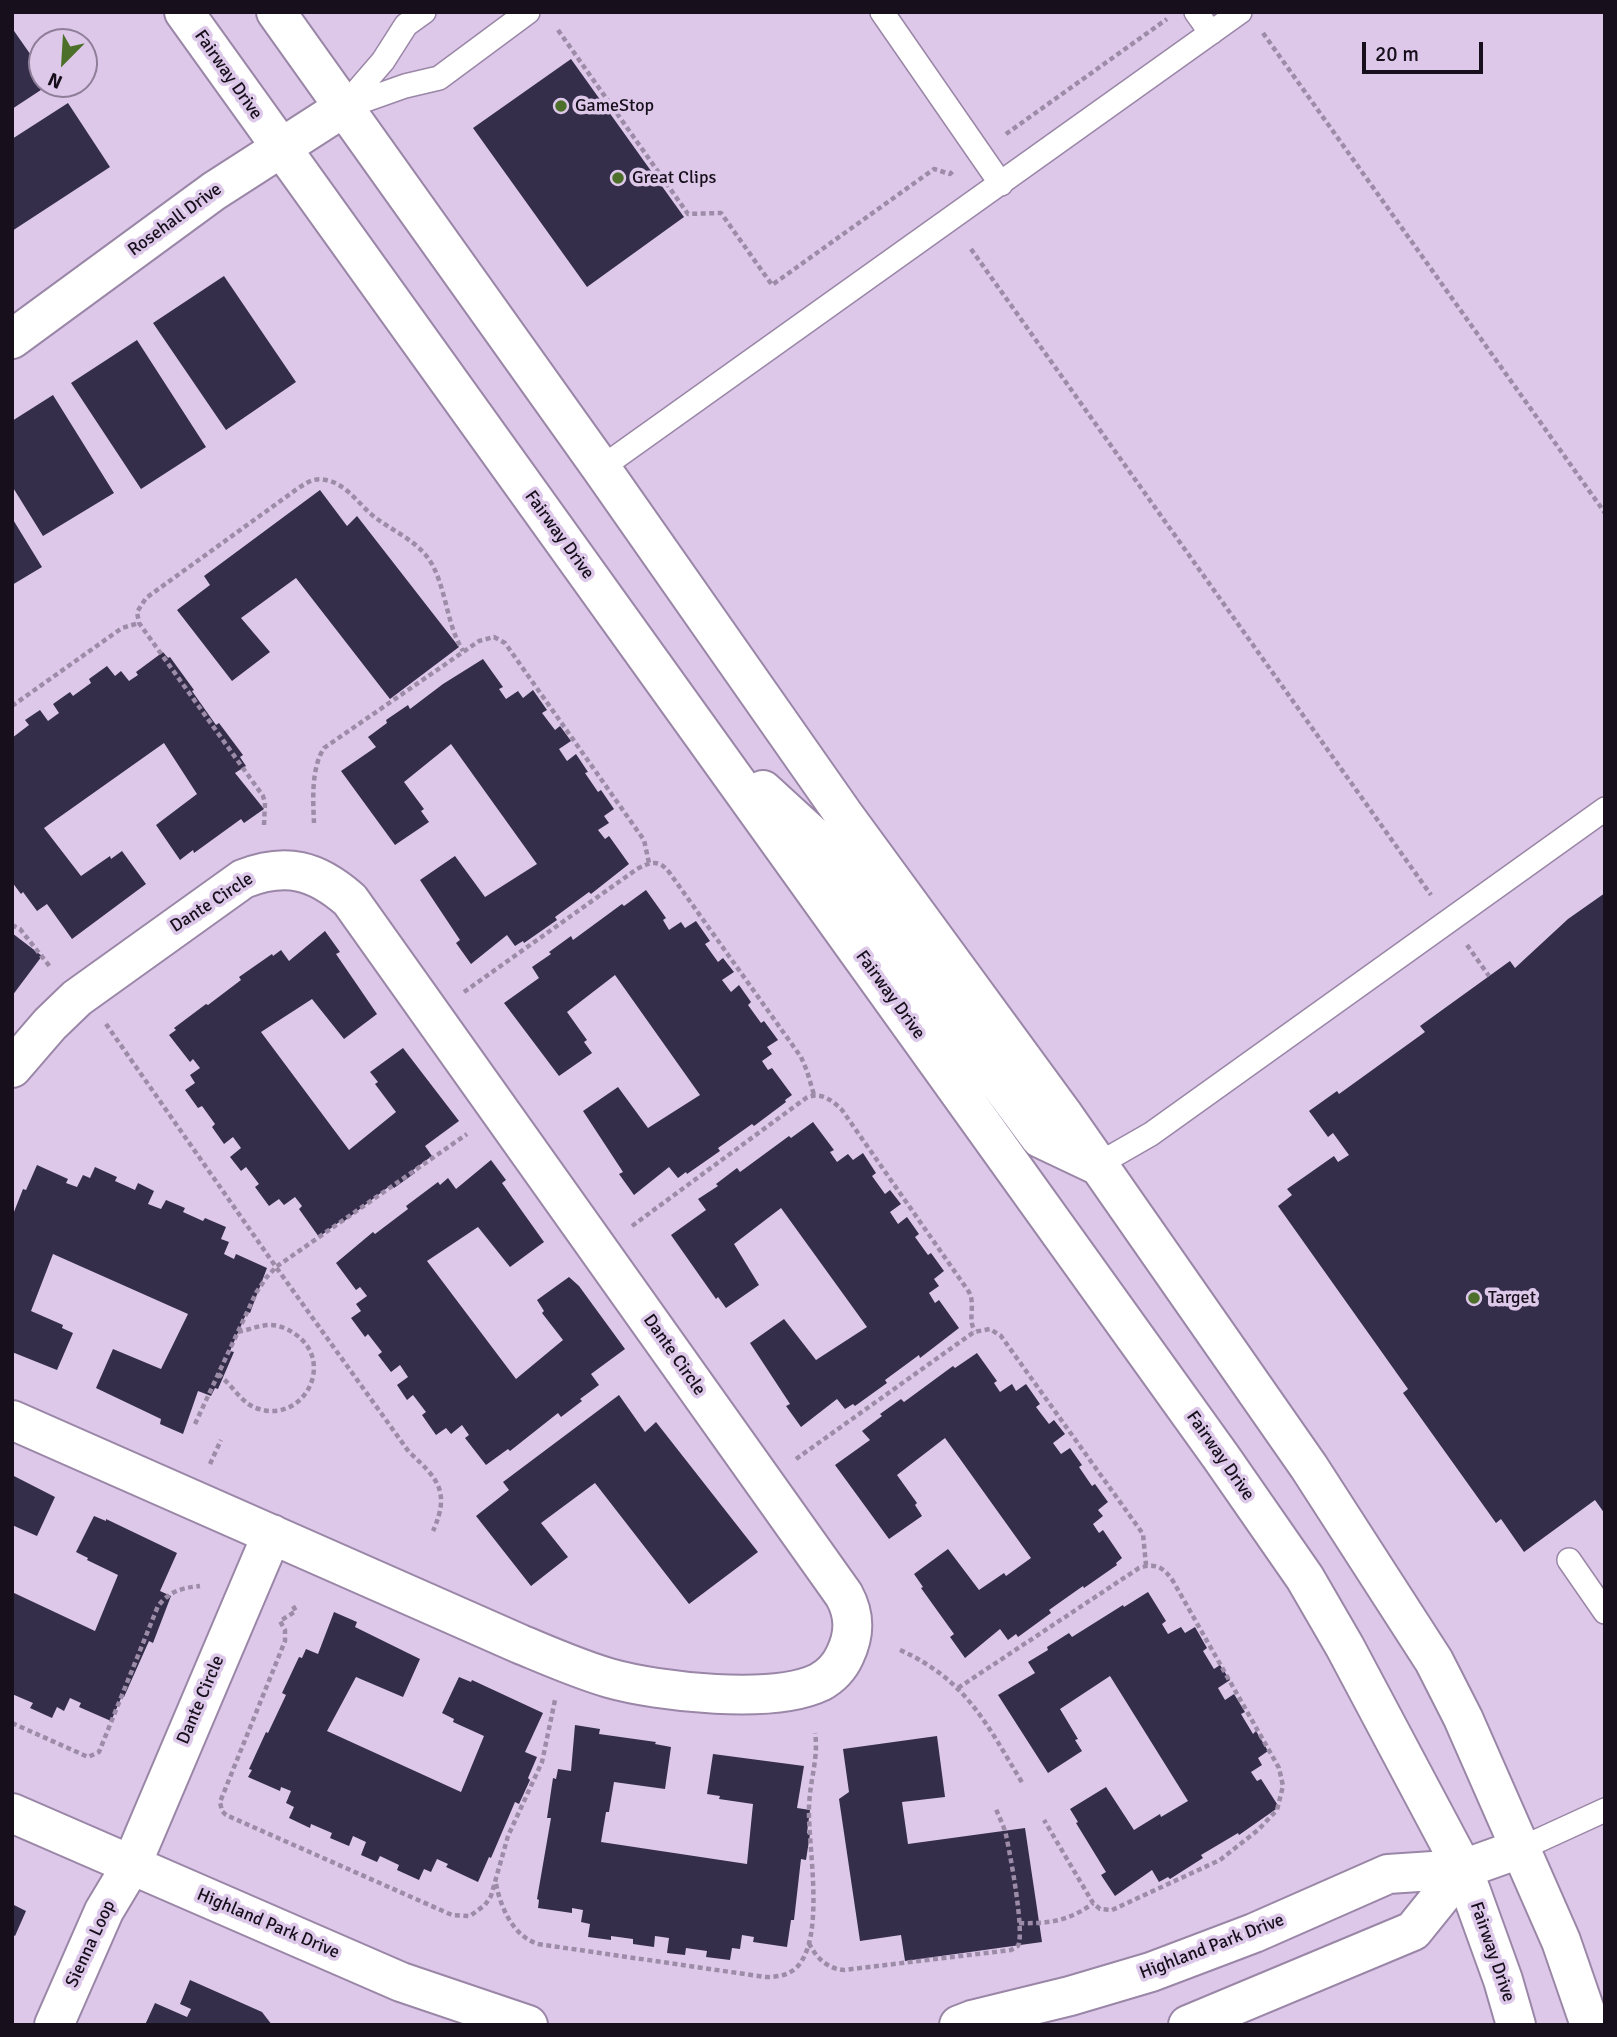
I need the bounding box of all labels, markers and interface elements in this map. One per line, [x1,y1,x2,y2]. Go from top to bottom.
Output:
street label: Fairway Drive [189,26,267,124]
north arrow [28,28,98,98]
scale bar [1365,28,1486,72]
text: 20 m [1375,41,1419,67]
text: N [44,67,66,94]
place label: GameStop [575,95,654,117]
marker: GameStop [553,98,569,114]
place label: Great Clips [632,167,716,189]
marker: Great Clips [610,170,626,186]
street label: Rosehall Drive [124,179,226,261]
street label: Fairway Drive [520,487,598,583]
street label: Dante Circle [167,868,257,938]
street label: Fairway Drive [851,947,929,1043]
place label: Target [1488,1287,1536,1309]
marker: Target [1466,1290,1482,1306]
street label: Dante Circle [638,1310,710,1400]
street label: Fairway Drive [1181,1407,1259,1505]
street label: Dante Circle [173,1652,229,1748]
street label: Highland Park Drive [193,1884,343,1964]
street label: Sienna Loop [61,1897,121,1991]
street label: Fairway Drive [1465,1899,1519,2005]
street label: Highland Park Drive [1137,1910,1287,1984]

